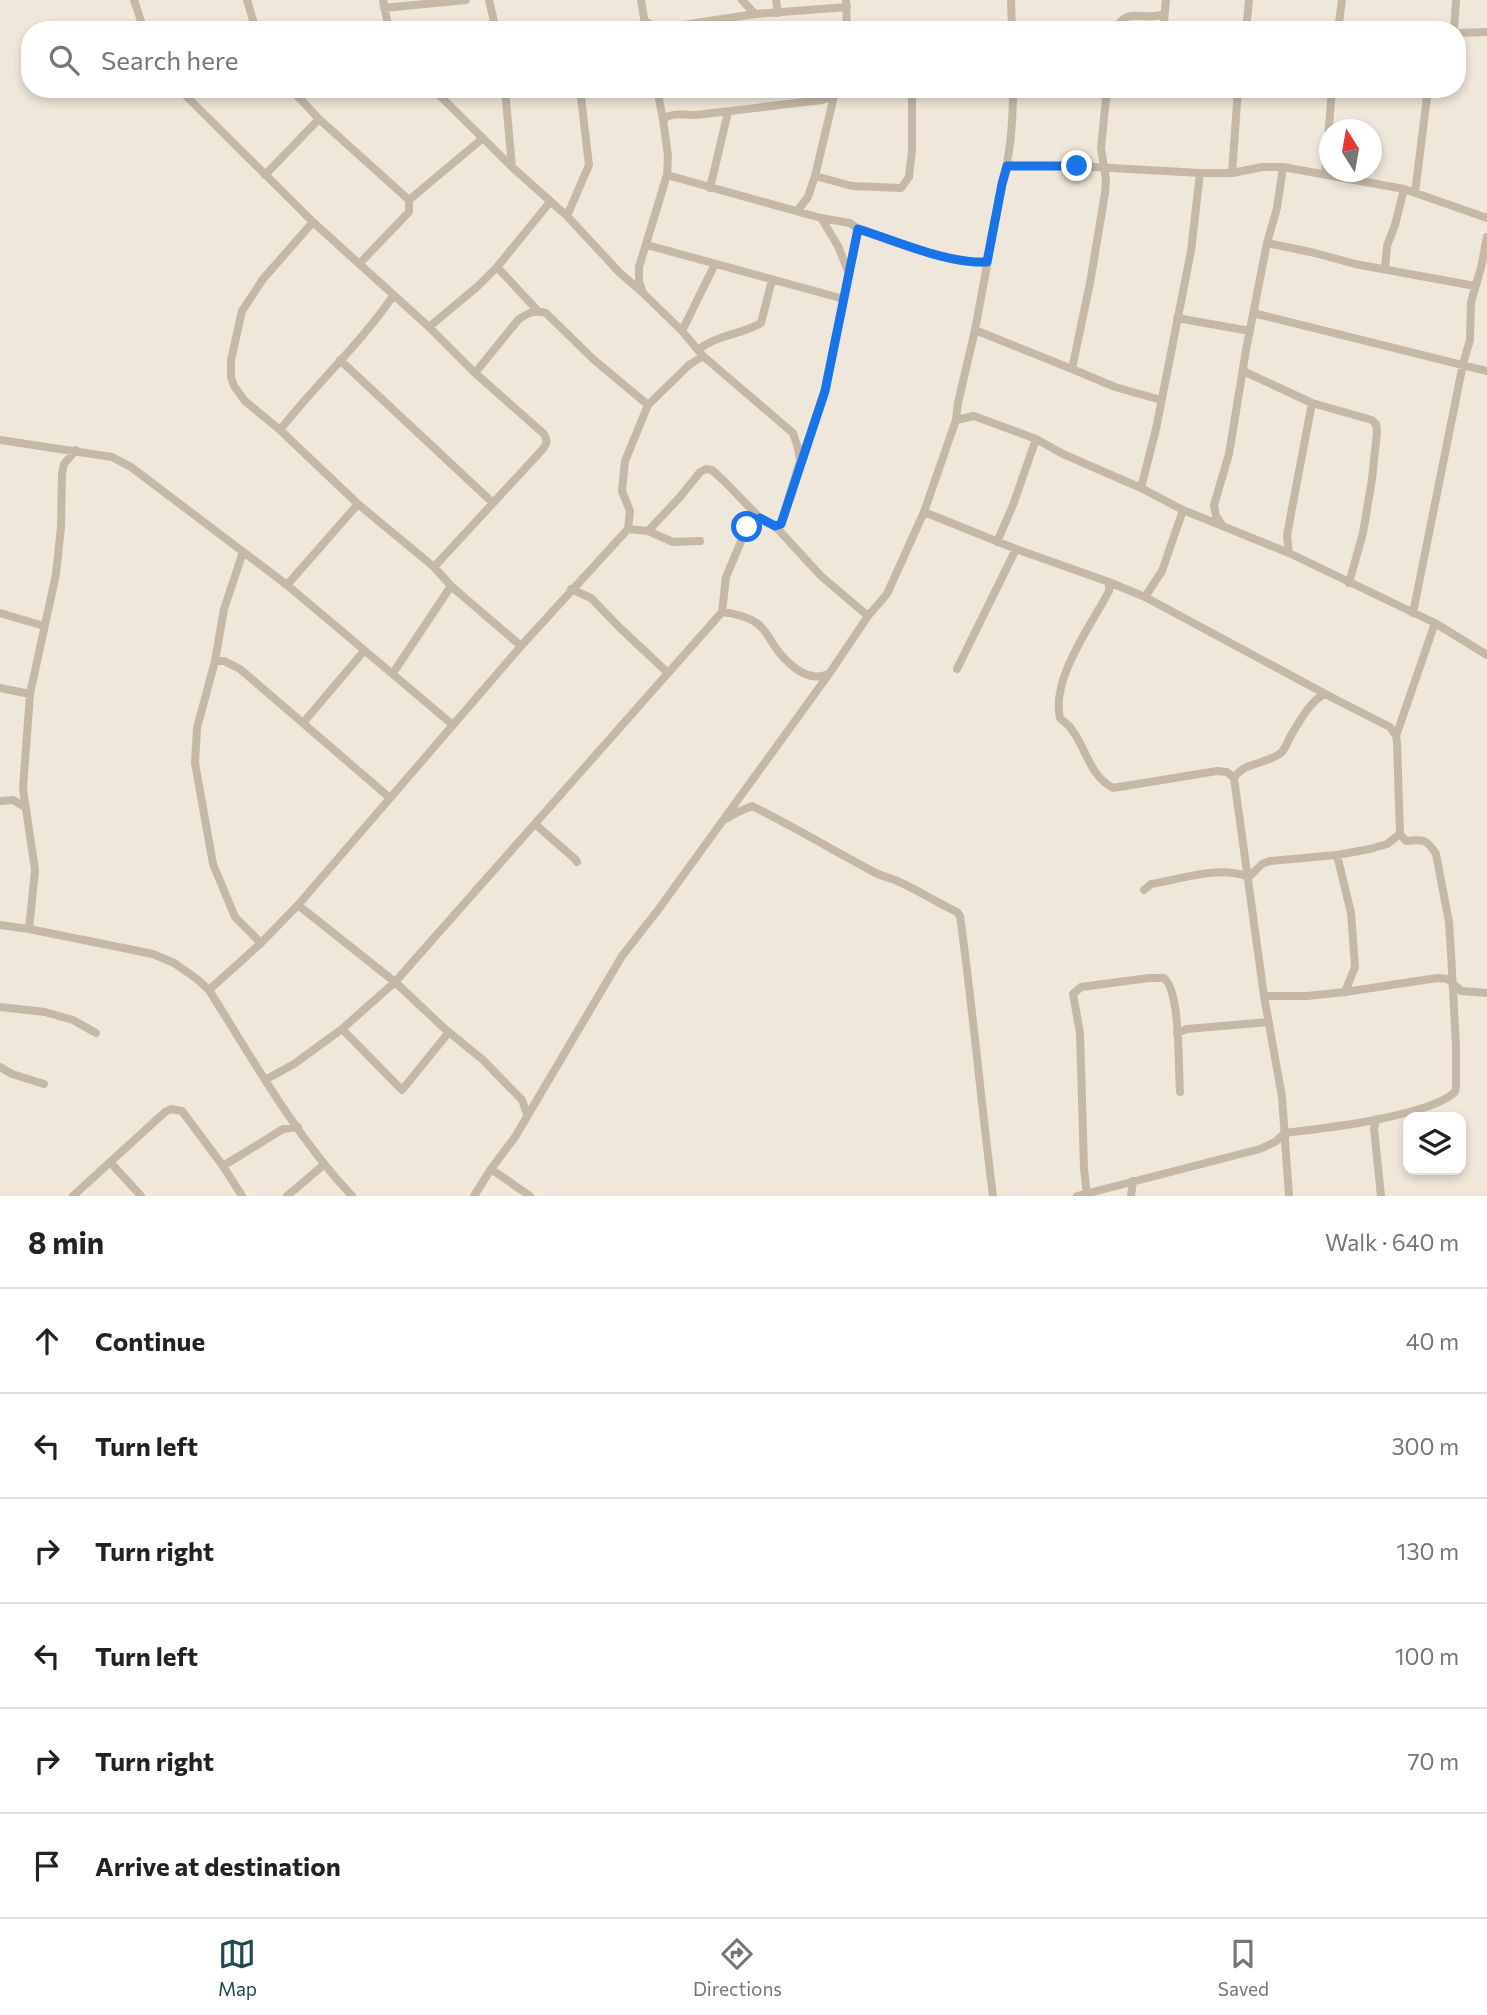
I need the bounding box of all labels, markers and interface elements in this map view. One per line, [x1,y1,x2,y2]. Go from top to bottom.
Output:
search box [21,21,1466,98]
icon: search [45,41,83,79]
text: Search here [101,44,239,75]
north arrow [1319,119,1382,182]
route end [1061,150,1092,181]
route start [731,511,762,542]
map controls [1403,1112,1466,1175]
button: layers [1403,1112,1466,1175]
text: 8 min [28,1223,104,1260]
text: Walk · 640 m [1325,1228,1459,1256]
icon: ahead [28,1322,66,1360]
text: Continue [95,1325,205,1356]
text: 40 m [1406,1327,1459,1355]
icon: left [28,1427,66,1465]
text: Turn left [95,1430,198,1461]
text: 300 m [1391,1432,1459,1460]
icon: right [28,1532,66,1570]
text: Turn right [95,1535,214,1566]
text: 130 m [1397,1537,1459,1565]
icon: left [28,1637,66,1675]
text: Turn left [95,1640,198,1671]
text: 100 m [1395,1642,1459,1670]
icon: right [28,1742,66,1780]
text: Turn right [95,1745,214,1776]
text: 70 m [1407,1747,1459,1775]
icon: arrive [28,1847,66,1885]
text: Arrive at destination [95,1850,341,1881]
tab: Map [218,1935,257,2000]
tab: Directions [693,1935,782,2000]
tab: Saved [1218,1935,1269,2000]

